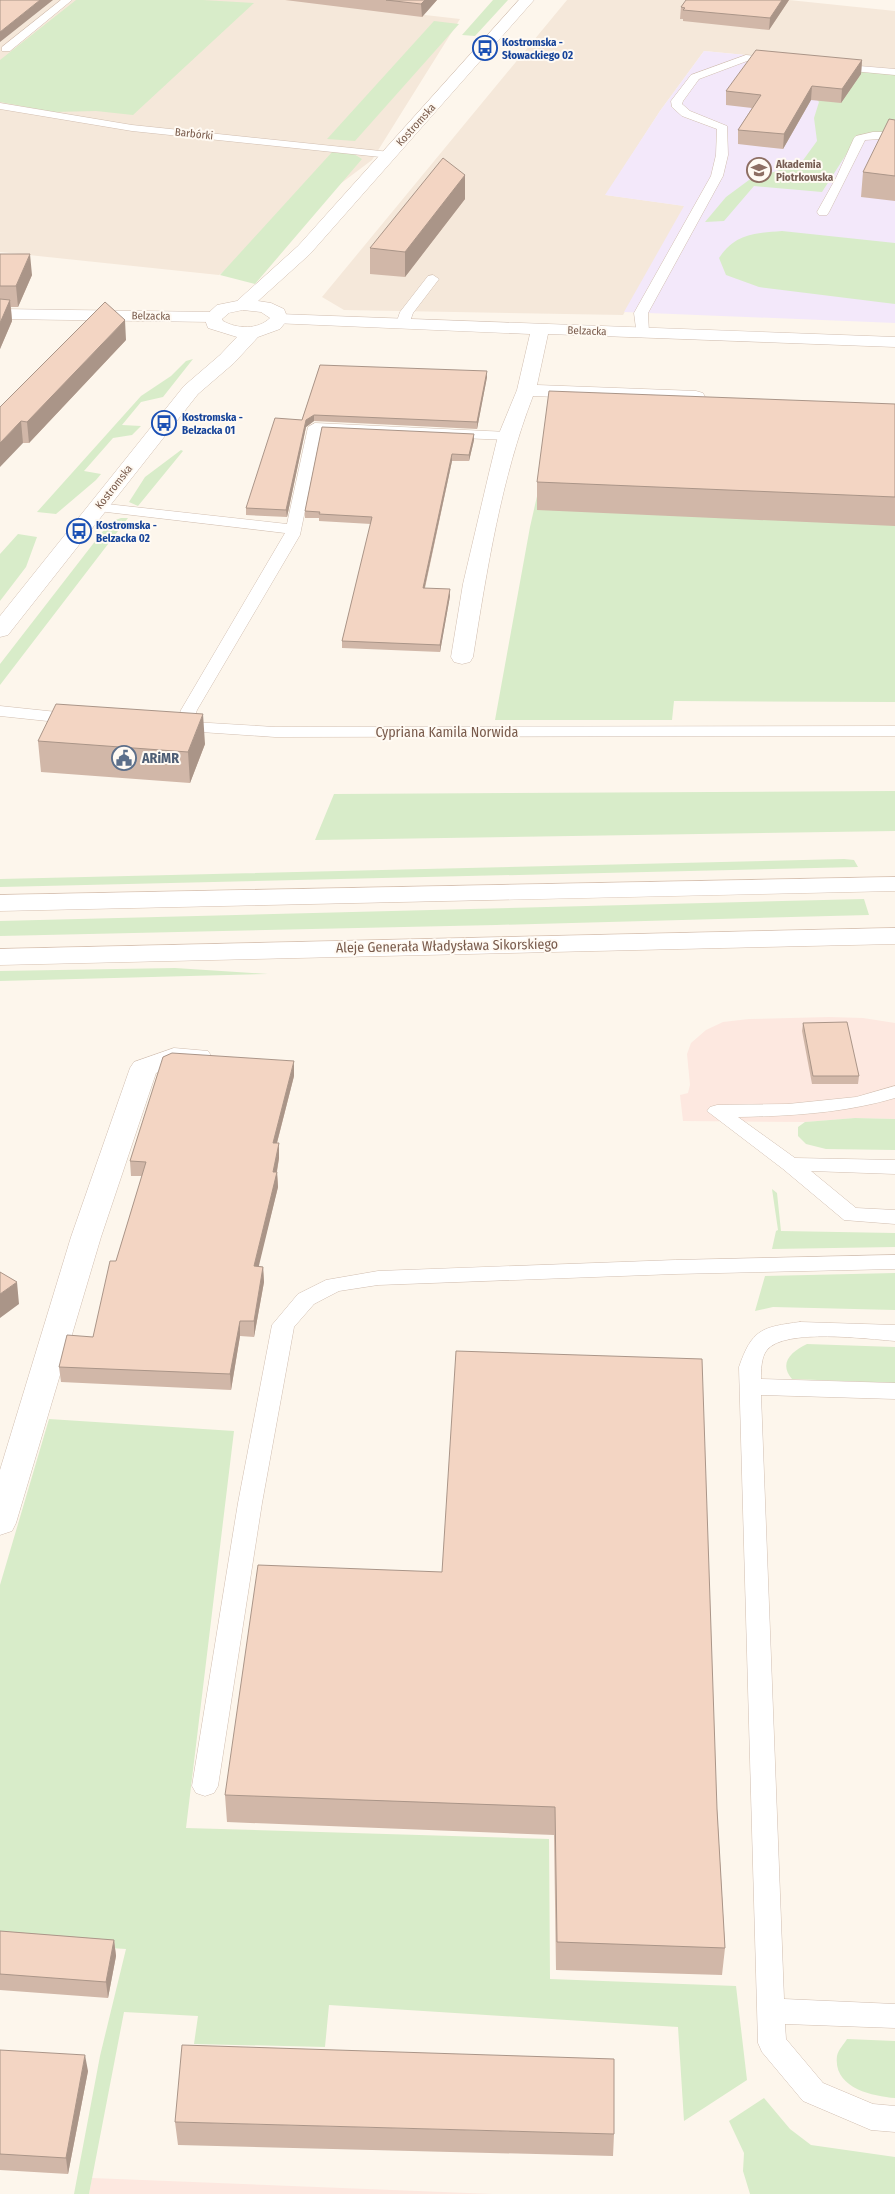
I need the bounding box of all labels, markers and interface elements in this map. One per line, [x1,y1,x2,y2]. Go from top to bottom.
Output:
bus stop icon: Kostromska - Słowackiego 02 [472,35,498,61]
place label: Kostromska - Słowackiego 02 [502,36,573,62]
street label: Kostromska [394,101,438,149]
street label: Barbórki [174,126,214,143]
school or university icon: Akademia Piotrkowska [746,157,772,183]
place label: Akademia Piotrkowska [775,158,834,184]
street label: Belzacka [131,309,171,323]
street label: Belzacka [567,324,607,338]
bus stop icon: Kostromska - Belzacka 01 [151,410,177,436]
place label: Kostromska - Belzacka 01 [182,411,243,437]
street label: Kostromska [93,462,135,512]
bus stop icon: Kostromska - Belzacka 02 [66,518,92,544]
place label: Kostromska - Belzacka 02 [96,519,157,545]
street label: Cypriana Kamila Norwida [376,724,519,741]
public building icon: ARiMR [111,745,137,771]
place label: ARiMR [141,750,179,767]
street label: Aleje Generała Władysława Sikorskiego [336,936,558,956]

